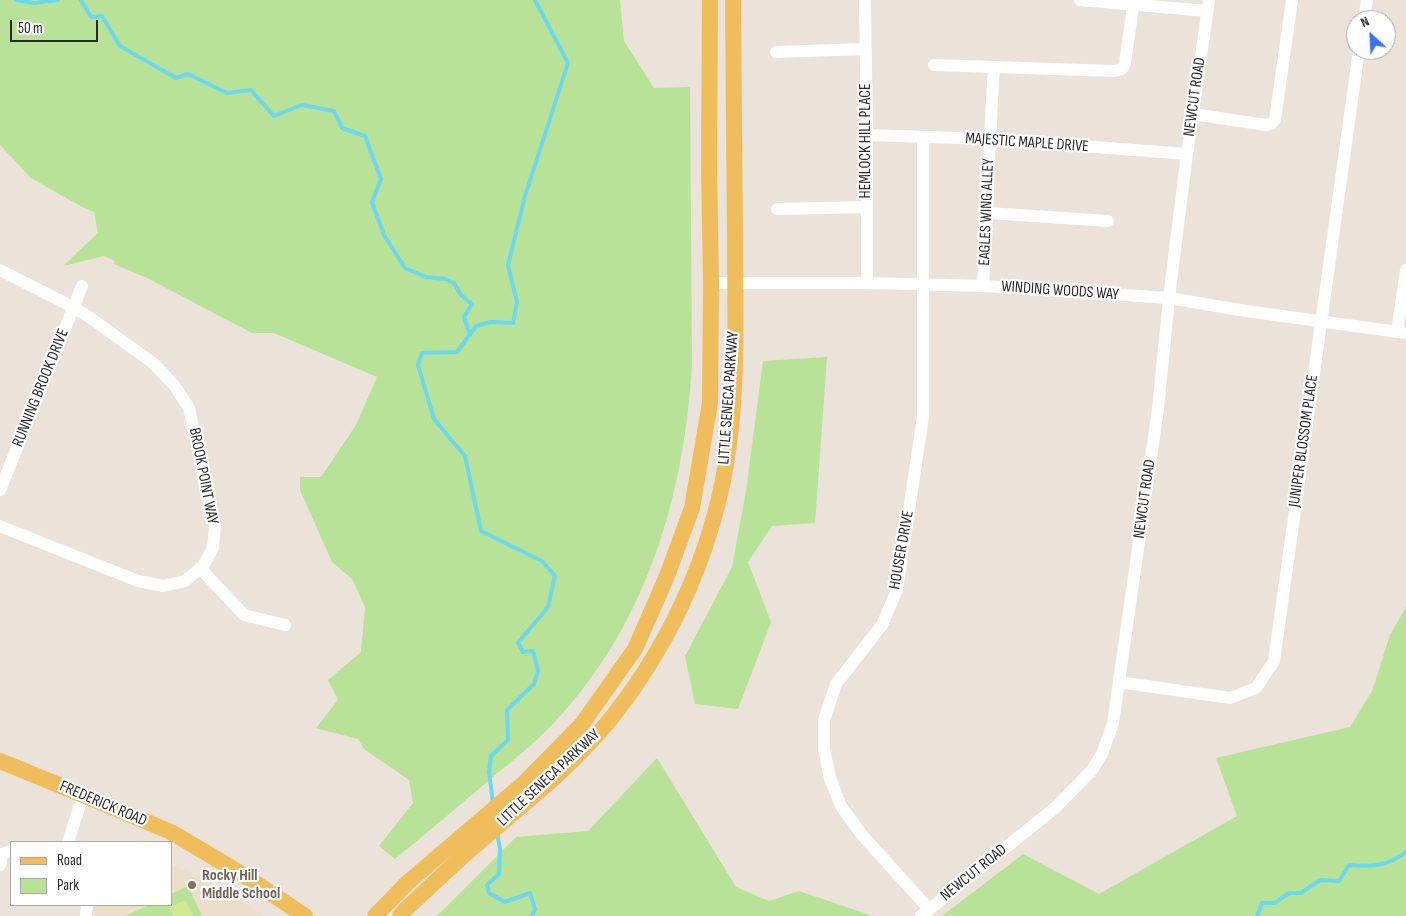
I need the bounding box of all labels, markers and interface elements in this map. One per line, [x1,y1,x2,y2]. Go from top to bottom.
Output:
scale bar [12,10,100,42]
north arrow [1346,10,1396,60]
text: N [1358,13,1372,31]
text: 50 m [18,19,43,38]
street label: NEWCUT ROAD [1180,56,1210,138]
street label: HEMLOCK HILL PLACE [856,84,876,198]
street label: MAJESTIC MAPLE DRIVE [965,129,1089,157]
street label: EAGLES WING ALLEY [976,158,998,266]
street label: WINDING WOODS WAY [1001,277,1119,305]
street label: RUNNING BROOK DRIVE [9,326,73,450]
street label: LITTLE SENECA PARKWAY [715,331,743,465]
street label: JUNIPER BLOSSOM PLACE [1285,373,1323,509]
street label: BROOK POINT WAY [184,426,222,526]
street label: NEWCUT ROAD [1130,458,1160,540]
street label: HOUSER DRIVE [886,509,918,591]
street label: LITTLE SENECA PARKWAY [494,725,604,831]
street label: FREDERICK ROAD [57,777,149,831]
street label: NEWCUT ROAD [937,840,1011,906]
legend [10,841,172,906]
text: Road [57,851,82,870]
place label: Rocky Hill Middle School [202,866,280,904]
text: Park [57,876,79,895]
marker: Rocky Hill Middle School [186,879,198,891]

